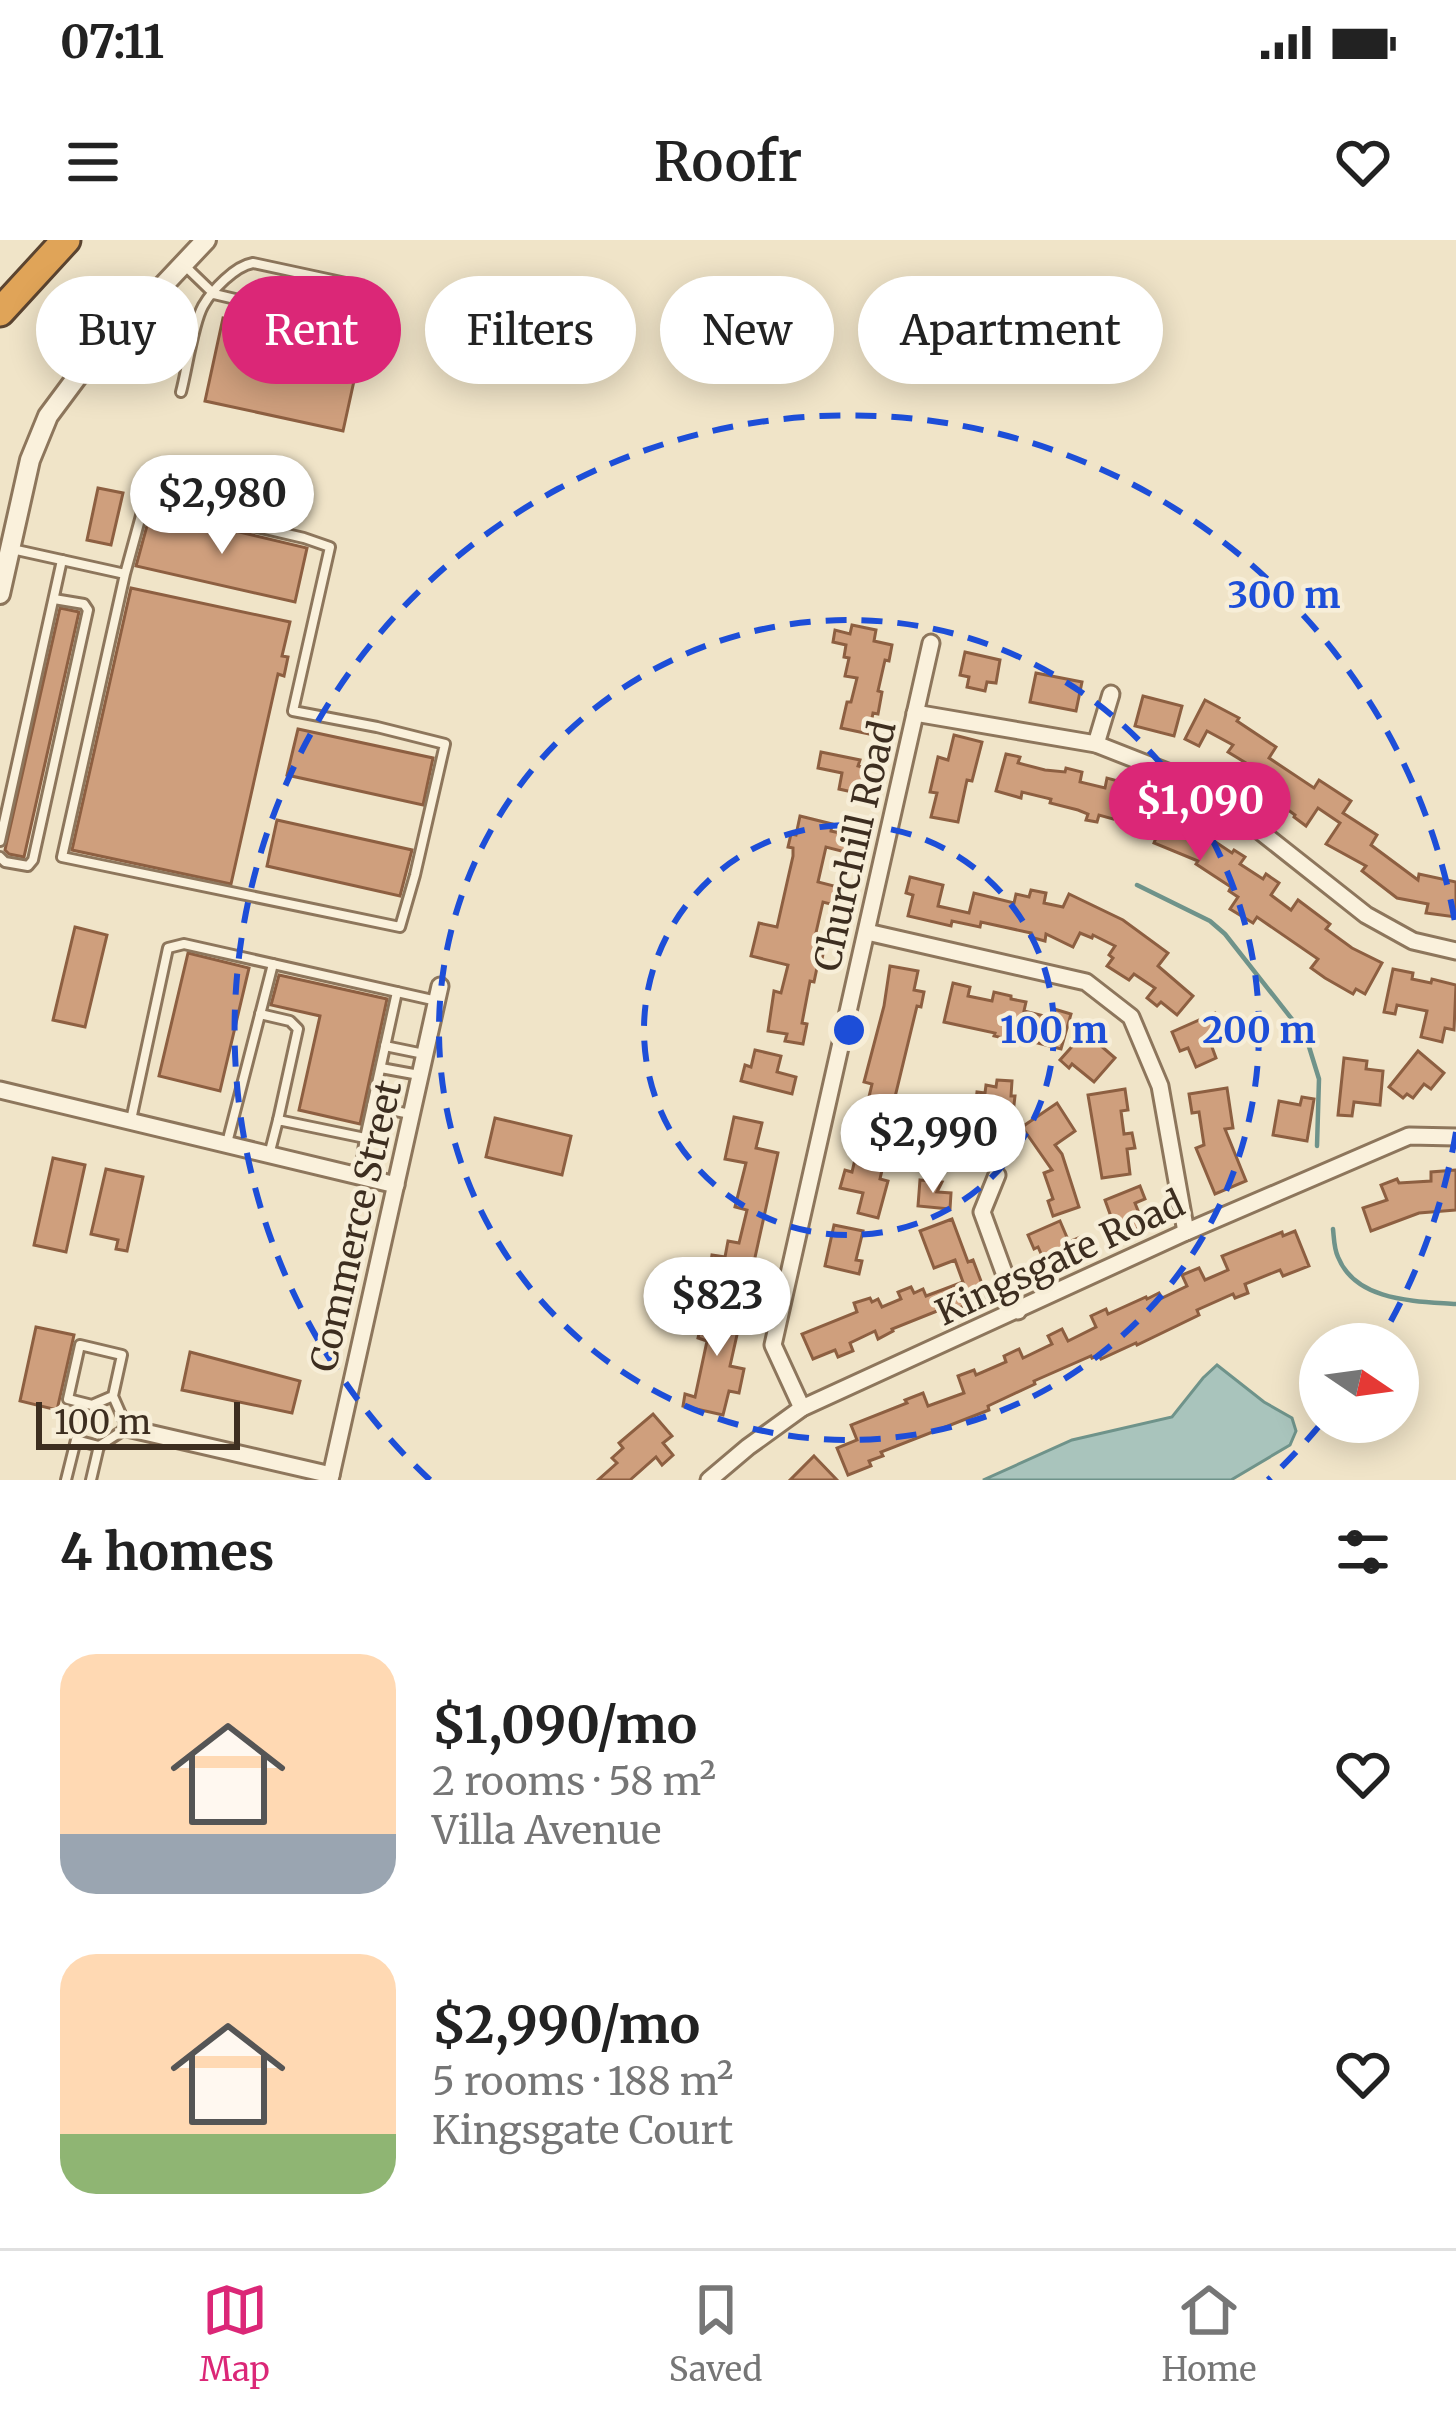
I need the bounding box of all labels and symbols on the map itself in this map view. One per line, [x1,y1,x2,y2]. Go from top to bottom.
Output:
pin: $2,980 [124,455,320,557]
text: 300 m [1228,573,1340,618]
street label: Churchill Road [804,717,906,975]
pin: $1,090 [1102,762,1298,864]
text: 100 m [1000,1008,1108,1053]
text: 200 m [1202,1008,1316,1053]
centre of rings [828,1009,870,1051]
street label: Commerce Street [301,1076,411,1376]
pin: $2,990 [835,1094,1031,1196]
street label: Kingsgate Road [929,1181,1191,1335]
pin: $823 [646,1257,788,1359]
north arrow [1299,1323,1419,1443]
scale bar [36,1396,240,1449]

